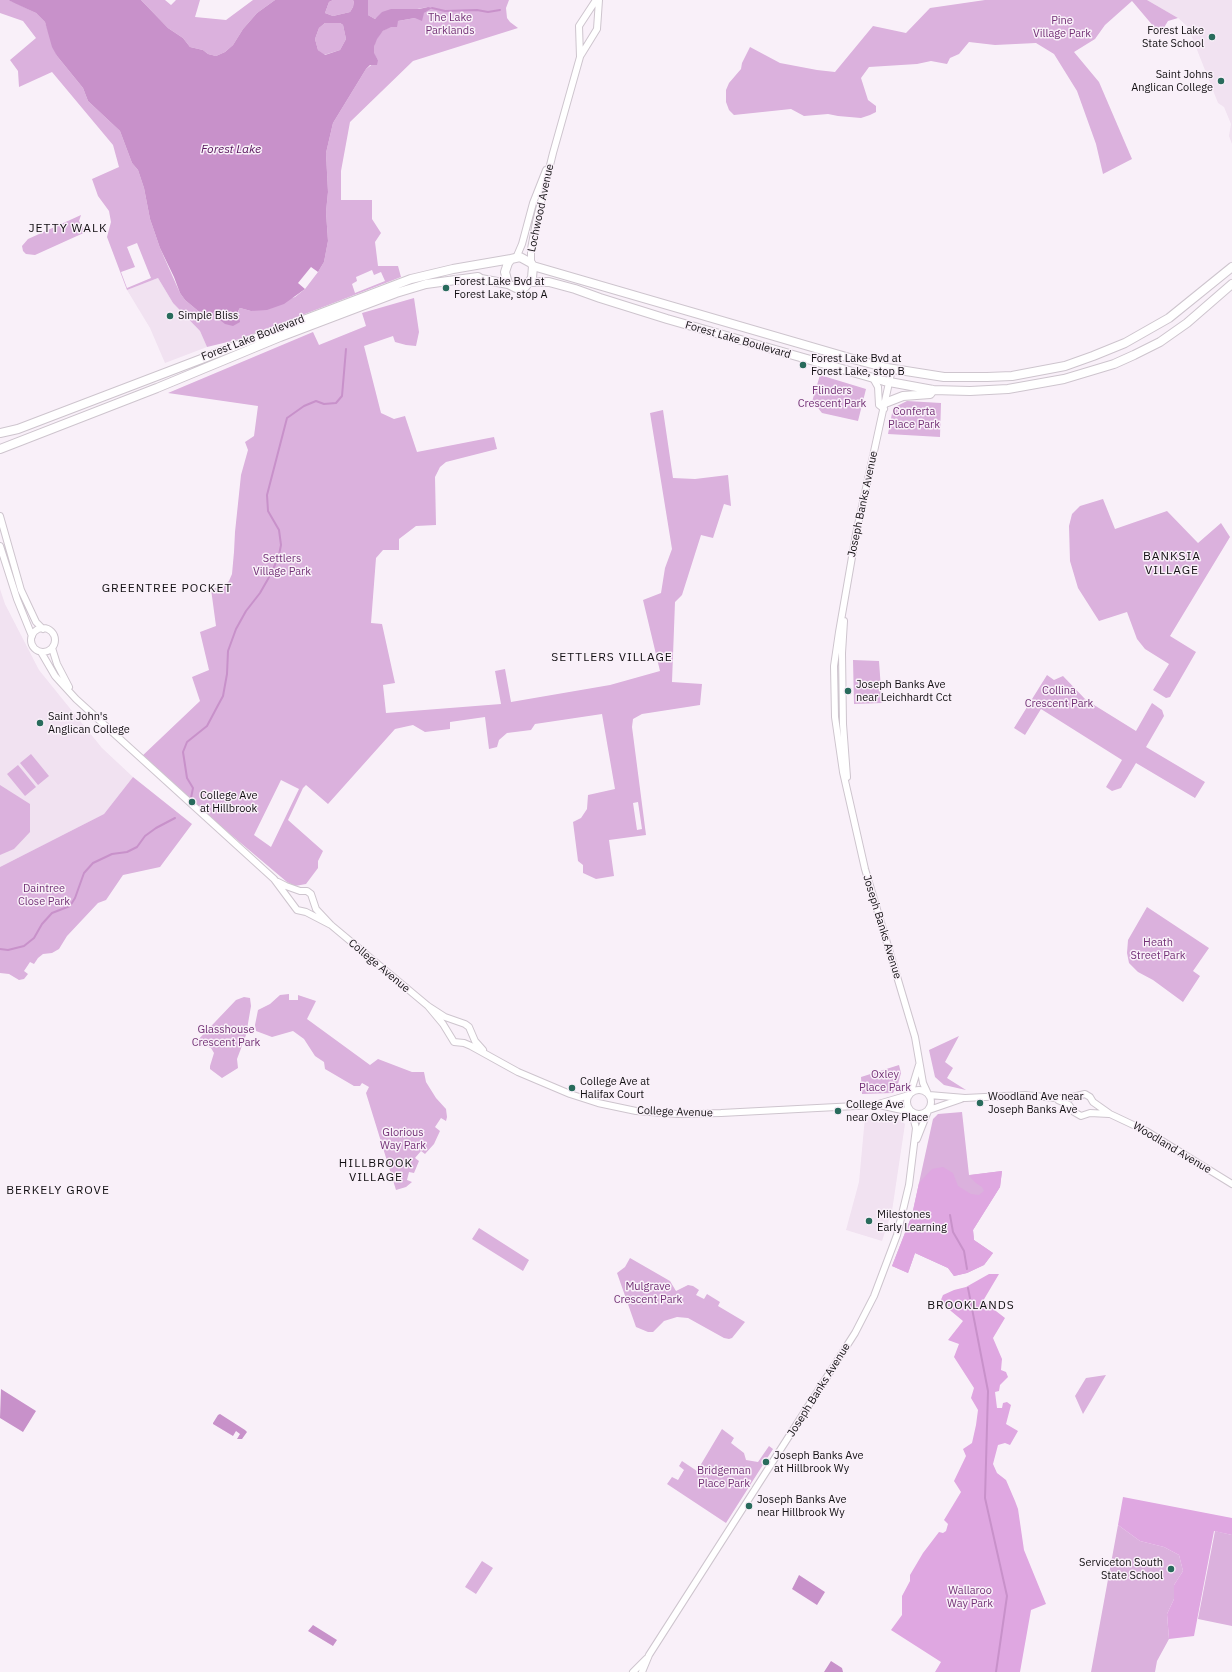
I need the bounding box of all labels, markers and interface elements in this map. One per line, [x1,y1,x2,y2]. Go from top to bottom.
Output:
park label: The Lake Parklands [425,11,475,37]
park label: Pine Village Park [1033,14,1091,40]
place label: Forest Lake State School [1142,24,1204,50]
marker: Forest Lake State School [1207,32,1217,42]
place label: Saint Johns Anglican College [1131,68,1213,94]
marker: Saint Johns Anglican College [1216,76,1226,86]
water label: Forest Lake [201,143,261,157]
street label: Lochwood Avenue [525,163,557,253]
district label: JETTY WALK [28,222,108,236]
place label: Forest Lake Bvd at Forest Lake, stop A [454,275,547,301]
marker: Forest Lake Bvd at Forest Lake, stop A [441,283,451,293]
place label: Simple Bliss [178,309,238,323]
marker: Simple Bliss [165,311,175,321]
street label: Forest Lake Boulevard [200,312,306,364]
street label: Forest Lake Boulevard [684,319,792,361]
place label: Forest Lake Bvd at Forest Lake, stop B [811,352,905,378]
marker: Forest Lake Bvd at Forest Lake, stop B [798,360,808,370]
park label: Flinders Crescent Park [798,384,866,410]
park label: Conferta Place Park [888,405,940,431]
street label: Joseph Banks Avenue [845,450,881,558]
district label: BANKSIA VILLAGE [1143,550,1201,578]
park label: Settlers Village Park [253,552,311,578]
district label: GREENTREE POCKET [102,582,232,596]
district label: SETTLERS VILLAGE [551,651,673,665]
place label: Joseph Banks Ave near Leichhardt Cct [856,678,952,704]
park label: Collina Crescent Park [1025,684,1093,710]
marker: Joseph Banks Ave near Leichhardt Cct [843,686,853,696]
place label: Saint John's Anglican College [48,710,130,736]
marker: Saint John's Anglican College [35,718,45,728]
place label: College Ave at Hillbrook [200,789,258,815]
marker: College Ave at Hillbrook [187,797,197,807]
street label: Joseph Banks Avenue [860,873,904,981]
park label: Daintree Close Park [18,882,70,908]
street label: College Avenue [346,936,412,996]
park label: Heath Street Park [1130,936,1186,962]
park label: Glasshouse Crescent Park [192,1023,260,1049]
park label: Oxley Place Park [859,1068,911,1094]
place label: College Ave at Halifax Court [580,1075,650,1101]
marker: College Ave at Halifax Court [567,1083,577,1093]
place label: Woodland Ave near Joseph Banks Ave [988,1090,1083,1116]
place label: College Ave near Oxley Place [846,1098,928,1124]
marker: Woodland Ave near Joseph Banks Ave [975,1098,985,1108]
street label: College Avenue [637,1104,713,1120]
marker: College Ave near Oxley Place [833,1106,843,1116]
street label: Woodland Avenue [1130,1119,1214,1177]
park label: Glorious Way Park [380,1126,426,1152]
district label: HILLBROOK VILLAGE [339,1157,413,1185]
district label: BERKELY GROVE [6,1184,110,1198]
place label: Milestones Early Learning [877,1208,947,1234]
marker: Milestones Early Learning [864,1216,874,1226]
park label: Mulgrave Crescent Park [614,1280,682,1306]
district label: BROOKLANDS [927,1299,1015,1313]
street label: Joseph Banks Avenue [785,1341,853,1439]
place label: Joseph Banks Ave at Hillbrook Wy [774,1449,864,1475]
marker: Joseph Banks Ave at Hillbrook Wy [761,1457,771,1467]
park label: Bridgeman Place Park [697,1464,751,1490]
place label: Joseph Banks Ave near Hillbrook Wy [757,1493,847,1519]
marker: Joseph Banks Ave near Hillbrook Wy [744,1501,754,1511]
place label: Serviceton South State School [1079,1556,1163,1582]
marker: Serviceton South State School [1166,1564,1176,1574]
park label: Wallaroo Way Park [947,1584,993,1610]

